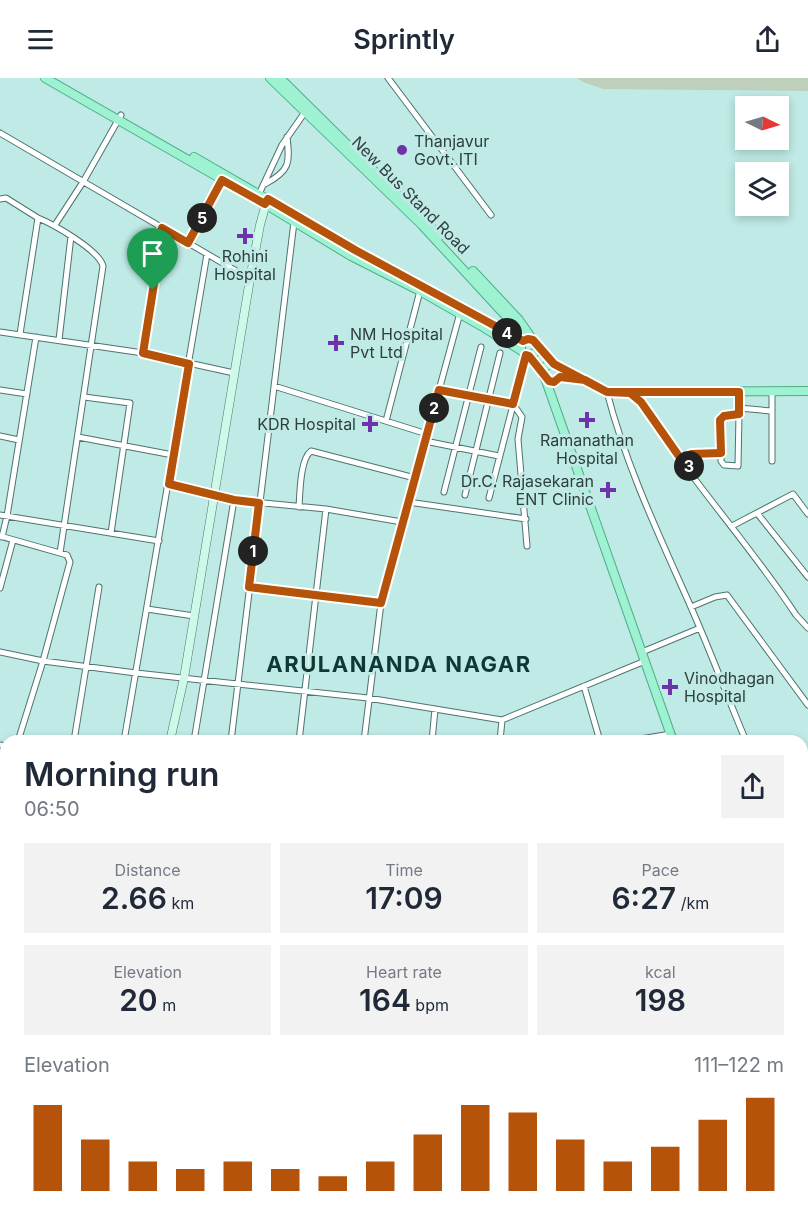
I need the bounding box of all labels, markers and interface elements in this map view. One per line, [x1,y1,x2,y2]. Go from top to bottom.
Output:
icon: menu [24,23,57,56]
text: Sprintly [353,23,455,56]
icon: share [751,23,784,56]
north arrow [735,96,789,150]
map controls [735,96,789,216]
place label: Thanjavur Govt. ITI [414,131,489,169]
street label: New Bus Stand Road [348,132,474,258]
marker: Thanjavur Govt. ITI [395,143,409,157]
button: layers [735,162,789,216]
pin: 5 [187,203,217,233]
text: 5 [197,208,207,228]
marker: Rohini Hospital [236,227,254,245]
pin [127,228,178,290]
icon: arrive [136,237,169,270]
place label: Rohini Hospital [214,246,276,284]
pin: 4 [492,318,522,348]
text: 4 [502,323,512,343]
place label: NM Hospital Pvt Ltd [350,324,443,362]
marker: NM Hospital Pvt Ltd [327,334,345,352]
pin: 2 [419,393,449,423]
text: 2 [429,398,439,418]
marker: Ramanathan Hospital [578,411,596,429]
place label: KDR Hospital [257,414,356,434]
marker: KDR Hospital [361,415,379,433]
place label: Ramanathan Hospital [540,430,634,468]
pin: 3 [674,451,704,481]
text: 3 [684,456,694,476]
place label: Dr.C. Rajasekaran ENT Clinic [461,471,594,509]
marker: Dr.C. Rajasekaran ENT Clinic [599,481,617,499]
pin: 1 [238,536,268,566]
text: 1 [250,541,256,561]
district label: ARULANANDA NAGAR [266,651,532,677]
place label: Vinodhagan Hospital [684,668,774,706]
marker: Vinodhagan Hospital [661,678,679,696]
text: Morning run [24,754,219,794]
button: share [721,755,784,818]
text: 06:50 [24,797,80,821]
text: Distance [115,860,181,880]
text: Time [385,860,423,880]
text: Pace [641,860,679,880]
text: 2.66 [101,880,167,916]
text: 17:09 [365,880,443,916]
text: 6:27 [611,880,676,916]
text: km [167,893,194,913]
text: /km [676,893,709,913]
text: Elevation [113,962,182,982]
text: Heart rate [366,962,442,982]
text: kcal [645,962,676,982]
text: 20 [119,982,158,1018]
text: 164 [359,982,411,1018]
text: 198 [635,982,686,1018]
text: m [158,995,176,1015]
text: bpm [411,995,449,1015]
text: Elevation [24,1053,110,1077]
text: 111–122 m [694,1053,784,1077]

